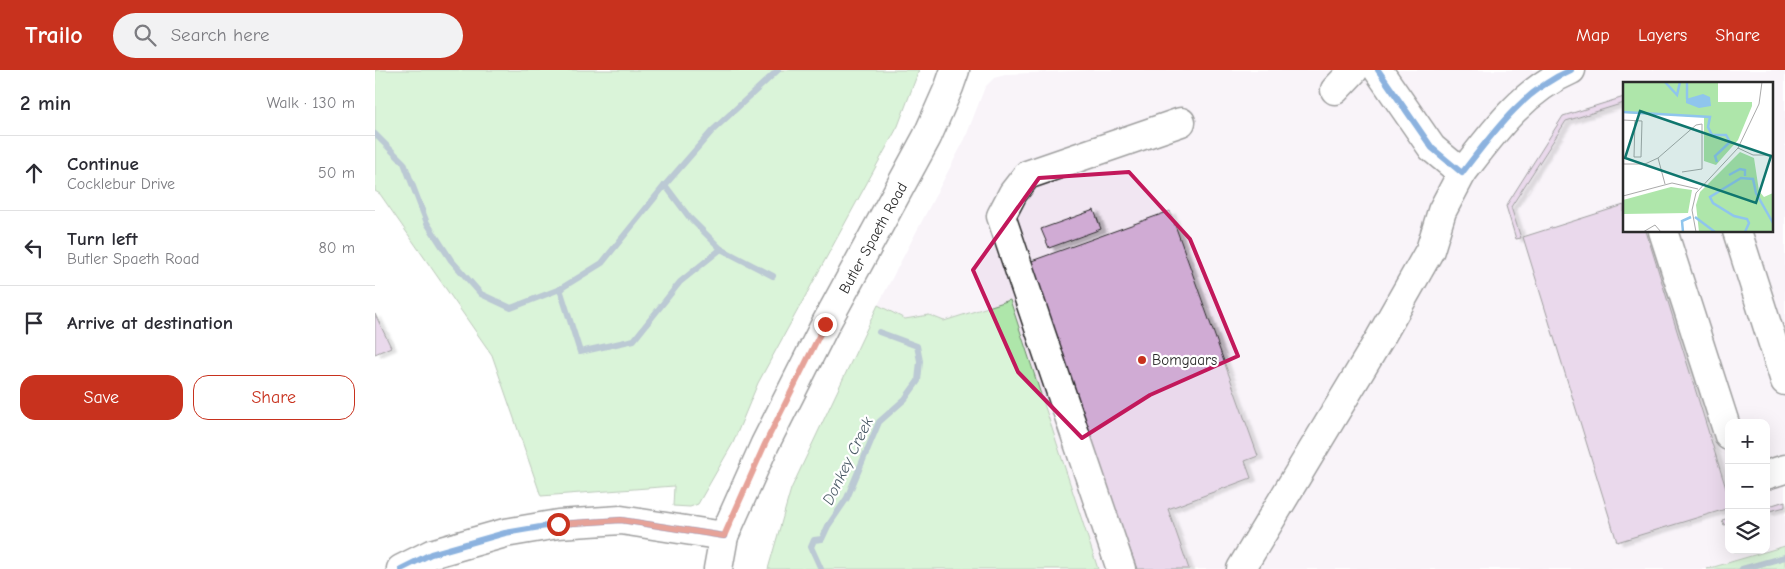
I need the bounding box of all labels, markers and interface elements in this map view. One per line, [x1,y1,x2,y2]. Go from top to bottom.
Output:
search box [113,13,463,58]
text: Trailo [25,21,83,49]
icon: search [131,21,159,49]
text: Search here [171,24,270,46]
text: Map [1576,25,1610,46]
text: Layers [1638,25,1687,46]
text: Share [1715,25,1760,46]
inset map [1623,82,1773,232]
text: 2 min [20,91,71,115]
text: Walk · 130 m [266,94,355,112]
text: Continue [67,153,139,175]
icon: ahead [20,159,48,187]
text: 50 m [318,164,355,182]
text: Cocklebur Drive [67,175,175,193]
street label: Butler Spaeth Road [835,179,911,297]
text: Turn left [67,228,138,250]
icon: left [20,234,48,262]
text: 80 m [318,239,355,257]
text: Butler Spaeth Road [67,250,200,268]
icon: arrive [20,309,48,337]
text: Arrive at destination [67,312,233,334]
route end [814,313,837,336]
place label: Bomgaars [1152,351,1217,369]
marker: Bomgaars [1136,354,1148,366]
button: Save [20,375,183,420]
button: Share [193,375,355,420]
water label: Donkey Creek [819,414,877,508]
map controls [1725,419,1770,554]
button: + [1725,419,1770,464]
button: − [1725,464,1770,509]
button: layers [1725,509,1770,554]
route start [547,513,570,536]

